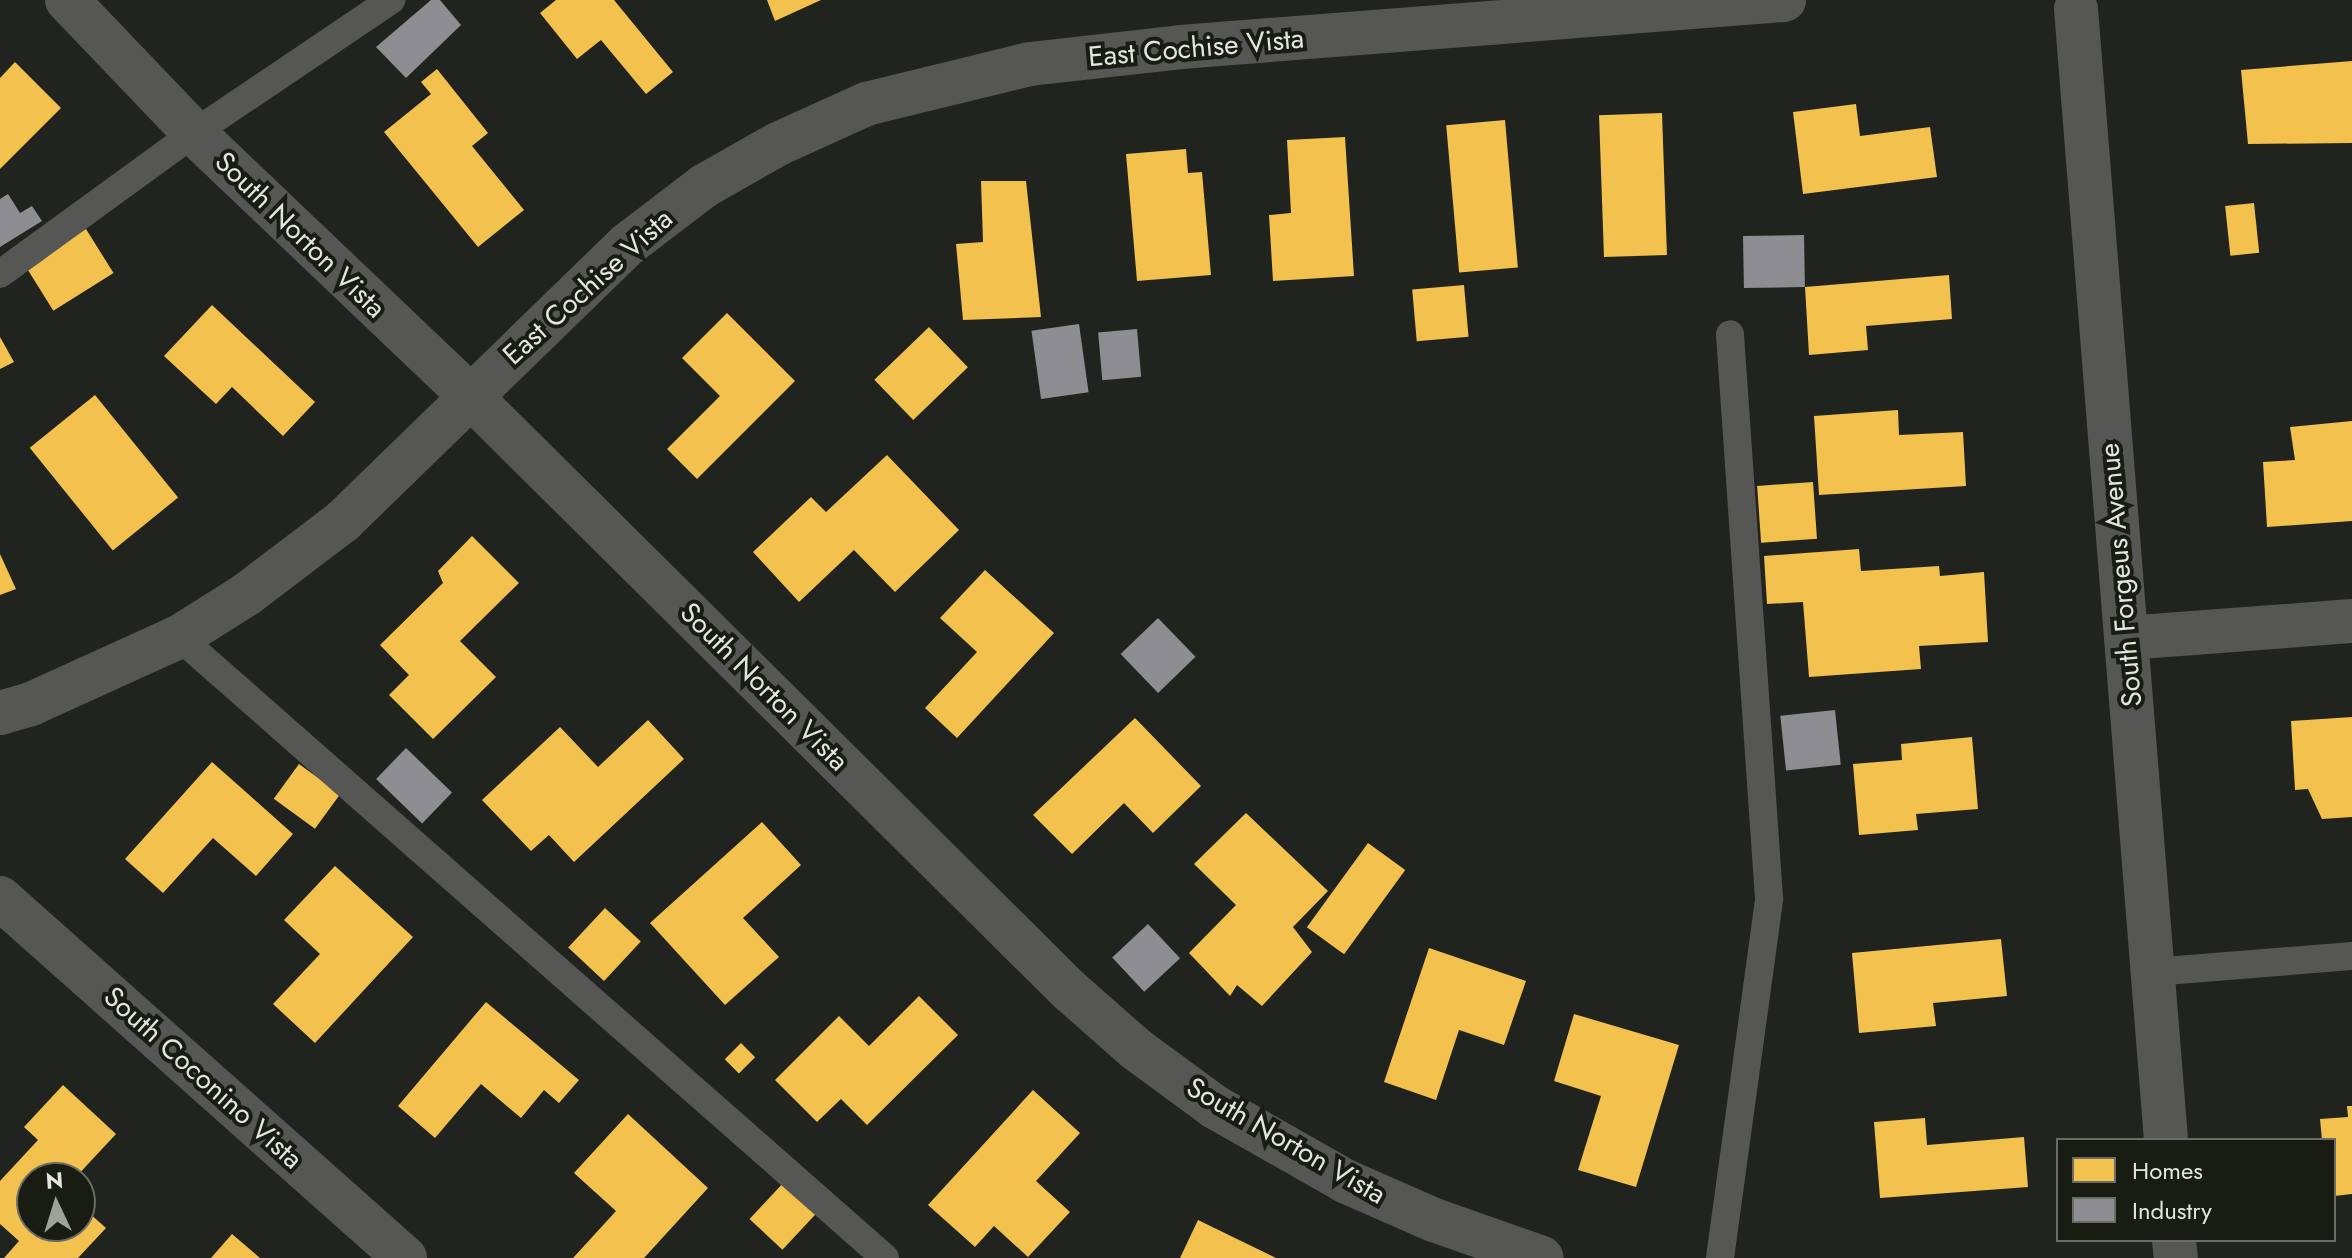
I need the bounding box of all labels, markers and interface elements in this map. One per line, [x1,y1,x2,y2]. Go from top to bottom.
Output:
street label: East Cochise Vista [1087,22,1305,74]
street label: South Norton Vista [208,145,392,325]
street label: East Cochise Vista [496,202,680,372]
street label: South Forgeus Avenue [2093,442,2149,708]
street label: South Norton Vista [673,596,855,778]
street label: South Coconino Vista [97,980,309,1176]
street label: South Norton Vista [1181,1070,1391,1212]
legend [2056,1138,2336,1242]
text: Homes [2132,1153,2203,1188]
north arrow [16,1162,96,1242]
text: N [45,1163,64,1197]
text: Industry [2132,1193,2212,1228]

